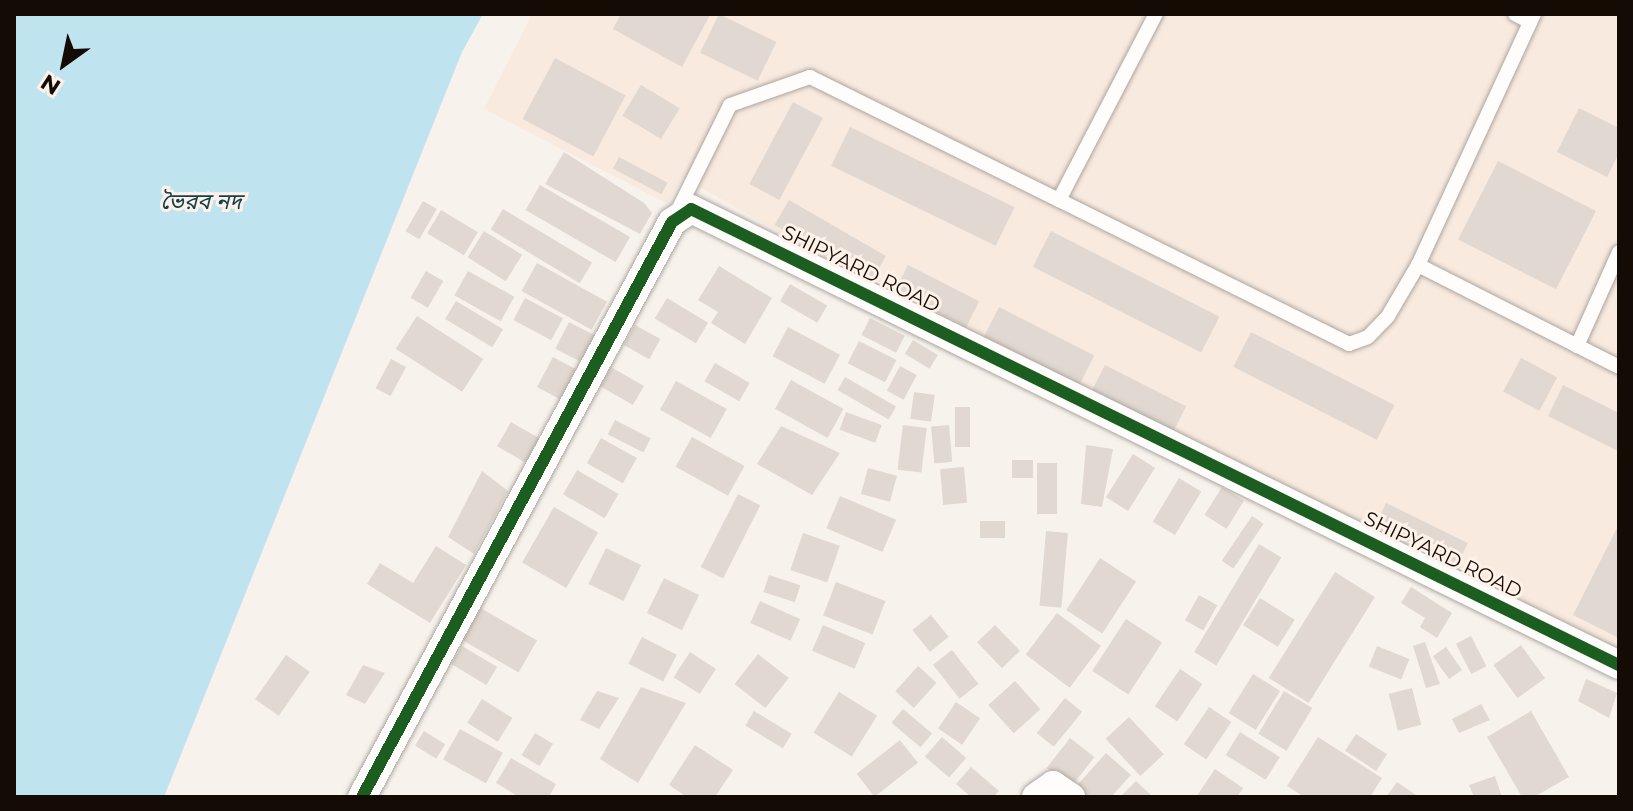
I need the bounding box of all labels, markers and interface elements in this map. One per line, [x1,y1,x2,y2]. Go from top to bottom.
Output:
north arrow [24,24,104,104]
text: N [36,68,65,101]
water label: ভৈরব নদ [161,189,241,215]
street label: SHIPYARD ROAD [778,220,944,318]
street label: SHIPYARD ROAD [1360,506,1526,604]

